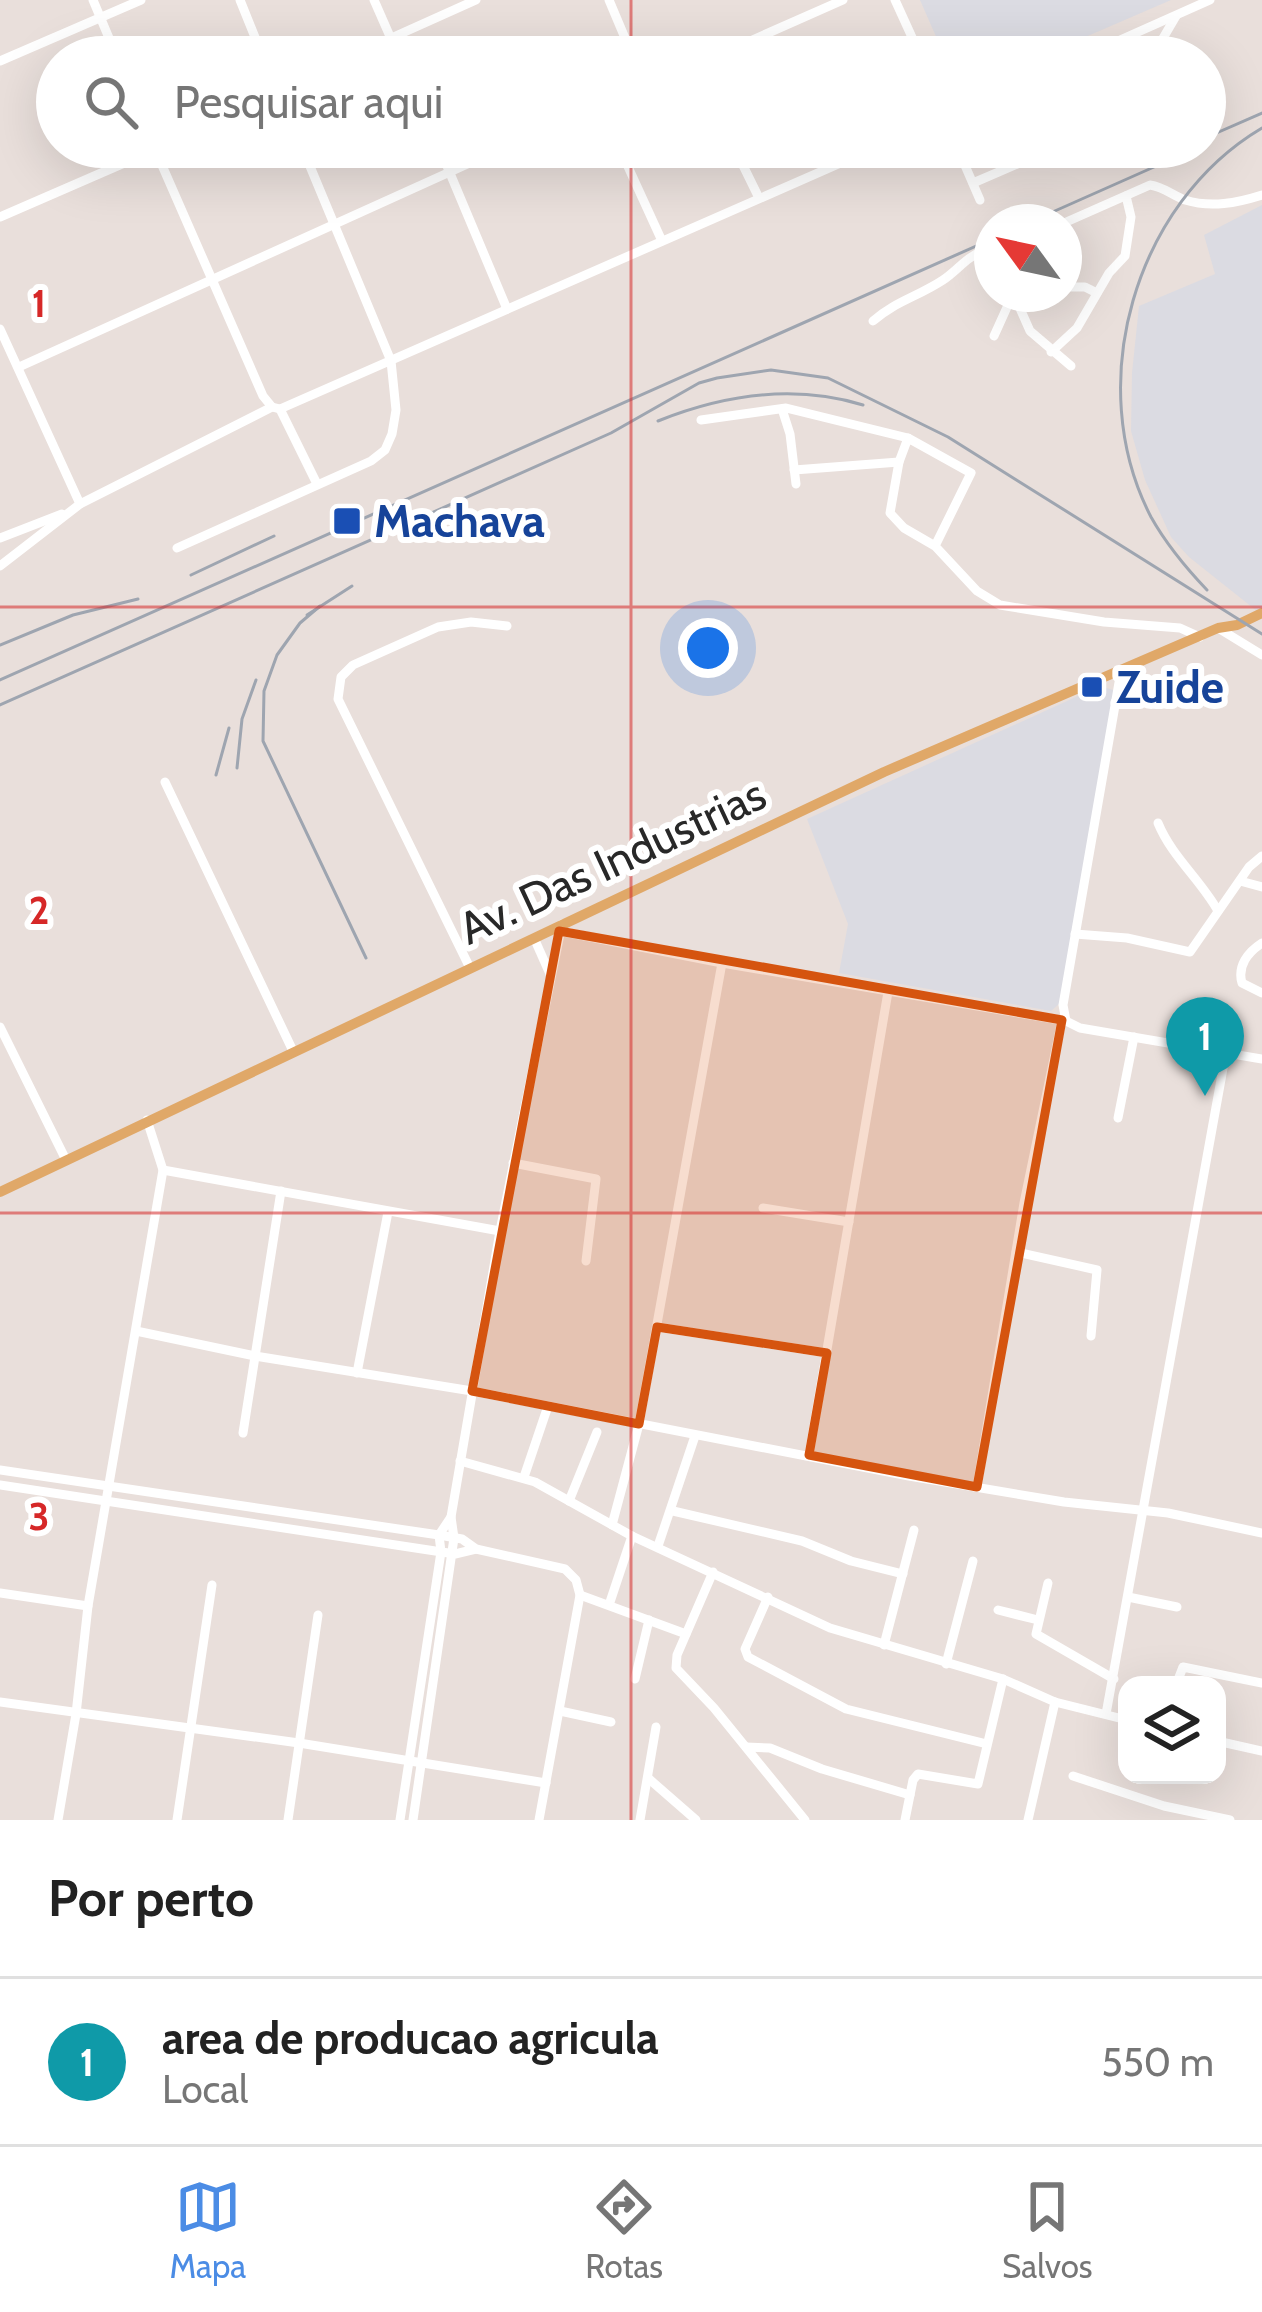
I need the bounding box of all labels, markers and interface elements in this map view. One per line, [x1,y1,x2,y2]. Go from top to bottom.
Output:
search box [36,36,1226,168]
icon: search [78,69,144,135]
text: Pesquisar aqui [174,75,443,129]
north arrow [974,204,1082,312]
text: 1 [32,279,46,327]
place label: Machava [374,494,545,548]
marker: Machava [331,505,363,537]
your location [678,618,738,678]
place label: Zuide [1116,660,1224,714]
marker: Zuide [1079,674,1105,700]
street label: Av. Das Industrias [450,766,774,956]
text: 2 [29,886,49,934]
pin: 1 [1166,997,1244,1096]
text: 3 [28,1492,50,1540]
map controls [1118,1676,1226,1784]
button: layers [1118,1676,1226,1784]
text: Por perto [48,1867,254,1929]
text: area de producao agricula [162,2011,659,2065]
text: 1 [80,2038,94,2086]
text: 550 m [1102,2038,1214,2086]
text: Local [162,2065,248,2113]
tab: Mapa [170,2174,246,2286]
tab: Rotas [585,2174,663,2286]
tab: Salvos [1002,2174,1092,2286]

